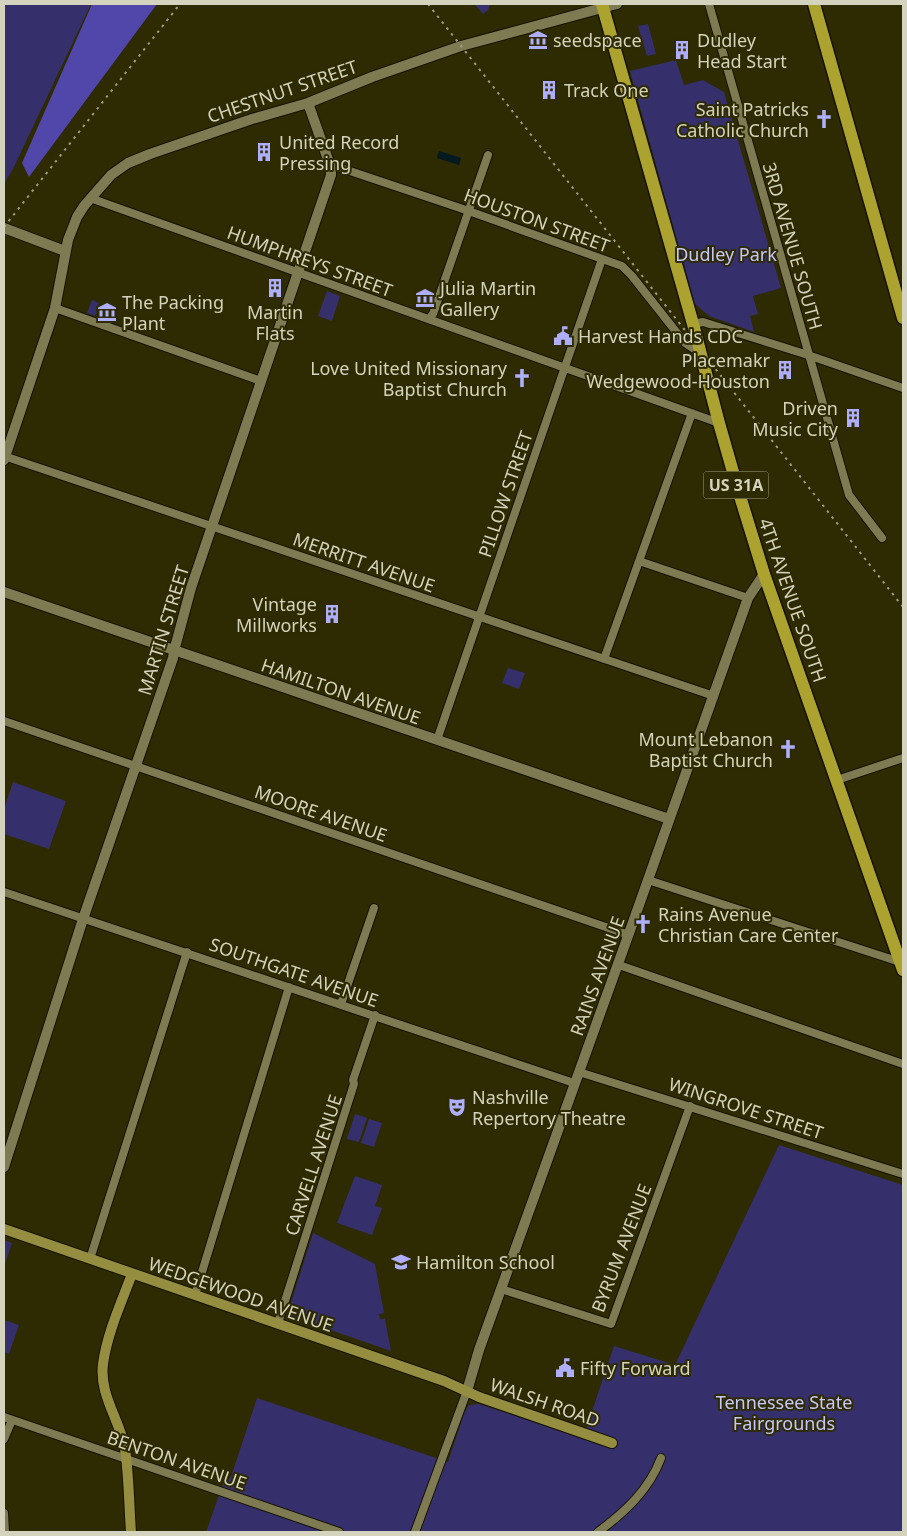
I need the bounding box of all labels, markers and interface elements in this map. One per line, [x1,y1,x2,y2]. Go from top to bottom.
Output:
place label: seedspace [553,28,642,52]
place label: Dudley Head Start [697,28,787,73]
museum icon: seedspace [527,29,549,51]
building icon: Dudley Head Start [671,39,693,61]
street label: CHESTNUT STREET [204,54,360,128]
place label: Track One [564,78,649,102]
building icon: Track One [538,79,560,101]
place label: Saint Patricks Catholic Church [676,97,809,142]
church icon: Saint Patricks Catholic Church [813,108,835,130]
place label: United Record Pressing [279,130,399,175]
building icon: United Record Pressing [253,141,275,163]
street label: 3RD AVENUE SOUTH [758,160,828,332]
street label: HOUSTON STREET [461,182,613,258]
street label: HUMPHREYS STREET [224,220,396,302]
park label: Dudley Park [675,242,777,266]
place label: Julia Martin Gallery [438,276,536,321]
building icon: Martin Flats [264,277,286,299]
museum icon: Julia Martin Gallery [414,287,436,309]
place label: The Packing Plant [122,290,224,335]
place label: Martin Flats [247,300,303,345]
museum icon: The Packing Plant [96,301,118,323]
place label: Harvest Hands CDC [578,324,743,348]
public building icon: Harvest Hands CDC [552,325,574,347]
place label: Placemakr Wedgewood-Houston [586,348,771,393]
place label: Love United Missionary Baptist Church [310,356,508,401]
building icon: Placemakr Wedgewood-Houston [774,359,796,381]
church icon: Love United Missionary Baptist Church [511,367,533,389]
place label: Driven Music City [752,396,839,441]
building icon: Driven Music City [842,407,864,429]
street label: PILLOW STREET [472,428,538,560]
road number: US 31A [704,472,768,498]
street label: 4TH AVENUE SOUTH [754,515,832,685]
street label: MERRITT AVENUE [290,527,438,597]
street label: MARTIN STREET [132,562,194,698]
place label: Vintage Millworks [236,592,317,637]
building icon: Vintage Millworks [321,603,343,625]
street label: HAMILTON AVENUE [258,652,424,730]
place label: Mount Lebanon Baptist Church [638,727,773,772]
church icon: Mount Lebanon Baptist Church [777,738,799,760]
street label: MOORE AVENUE [251,779,391,847]
place label: Rains Avenue Christian Care Center [658,902,839,947]
street label: RAINS AVENUE [564,913,630,1039]
church icon: Rains Avenue Christian Care Center [632,913,654,935]
street label: SOUTHGATE AVENUE [206,932,382,1012]
street label: WINGROVE STREET [666,1072,826,1144]
place label: Nashville Repertory Theatre [472,1085,626,1130]
street label: CARVELL AVENUE [279,1091,347,1239]
theatre icon: Nashville Repertory Theatre [446,1096,468,1118]
street label: BYRUM AVENUE [585,1180,657,1316]
place label: Hamilton School [416,1250,555,1274]
street label: WEDGEWOOD AVENUE [145,1251,337,1337]
school or university icon: Hamilton School [390,1251,412,1273]
place label: Fifty Forward [580,1356,691,1380]
public building icon: Fifty Forward [554,1357,576,1379]
street label: WALSH ROAD [487,1372,603,1432]
park label: Tennessee State Fairgrounds [716,1390,852,1435]
street label: BENTON AVENUE [104,1425,250,1495]

